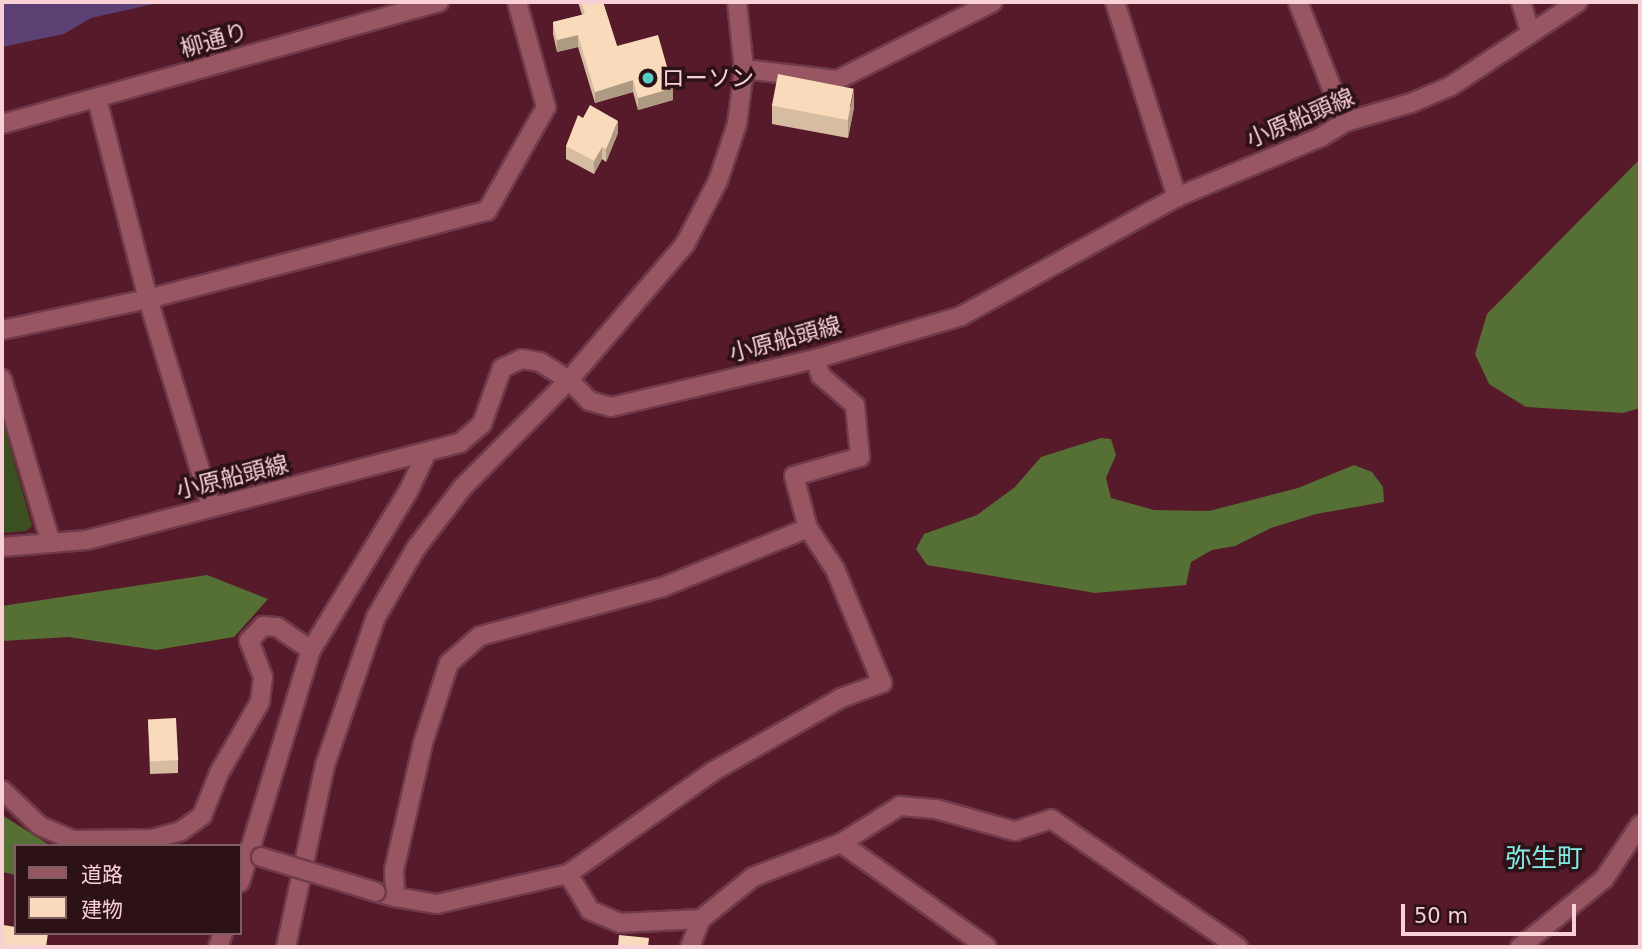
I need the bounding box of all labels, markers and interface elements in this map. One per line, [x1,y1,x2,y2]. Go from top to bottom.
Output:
street label: 柳通り [177,17,251,63]
place label: ローソン [662,64,754,92]
marker: ローソン [640,70,656,86]
street label: 小原船頭線 [1242,83,1358,153]
street label: 小原船頭線 [726,311,844,367]
street label: 小原船頭線 [173,450,291,504]
district label: 弥生町 [1505,843,1583,875]
legend [14,844,242,935]
text: 道路 [81,863,123,887]
scale bar [1404,890,1579,934]
text: 建物 [81,898,123,922]
text: 50 m [1414,904,1468,928]

